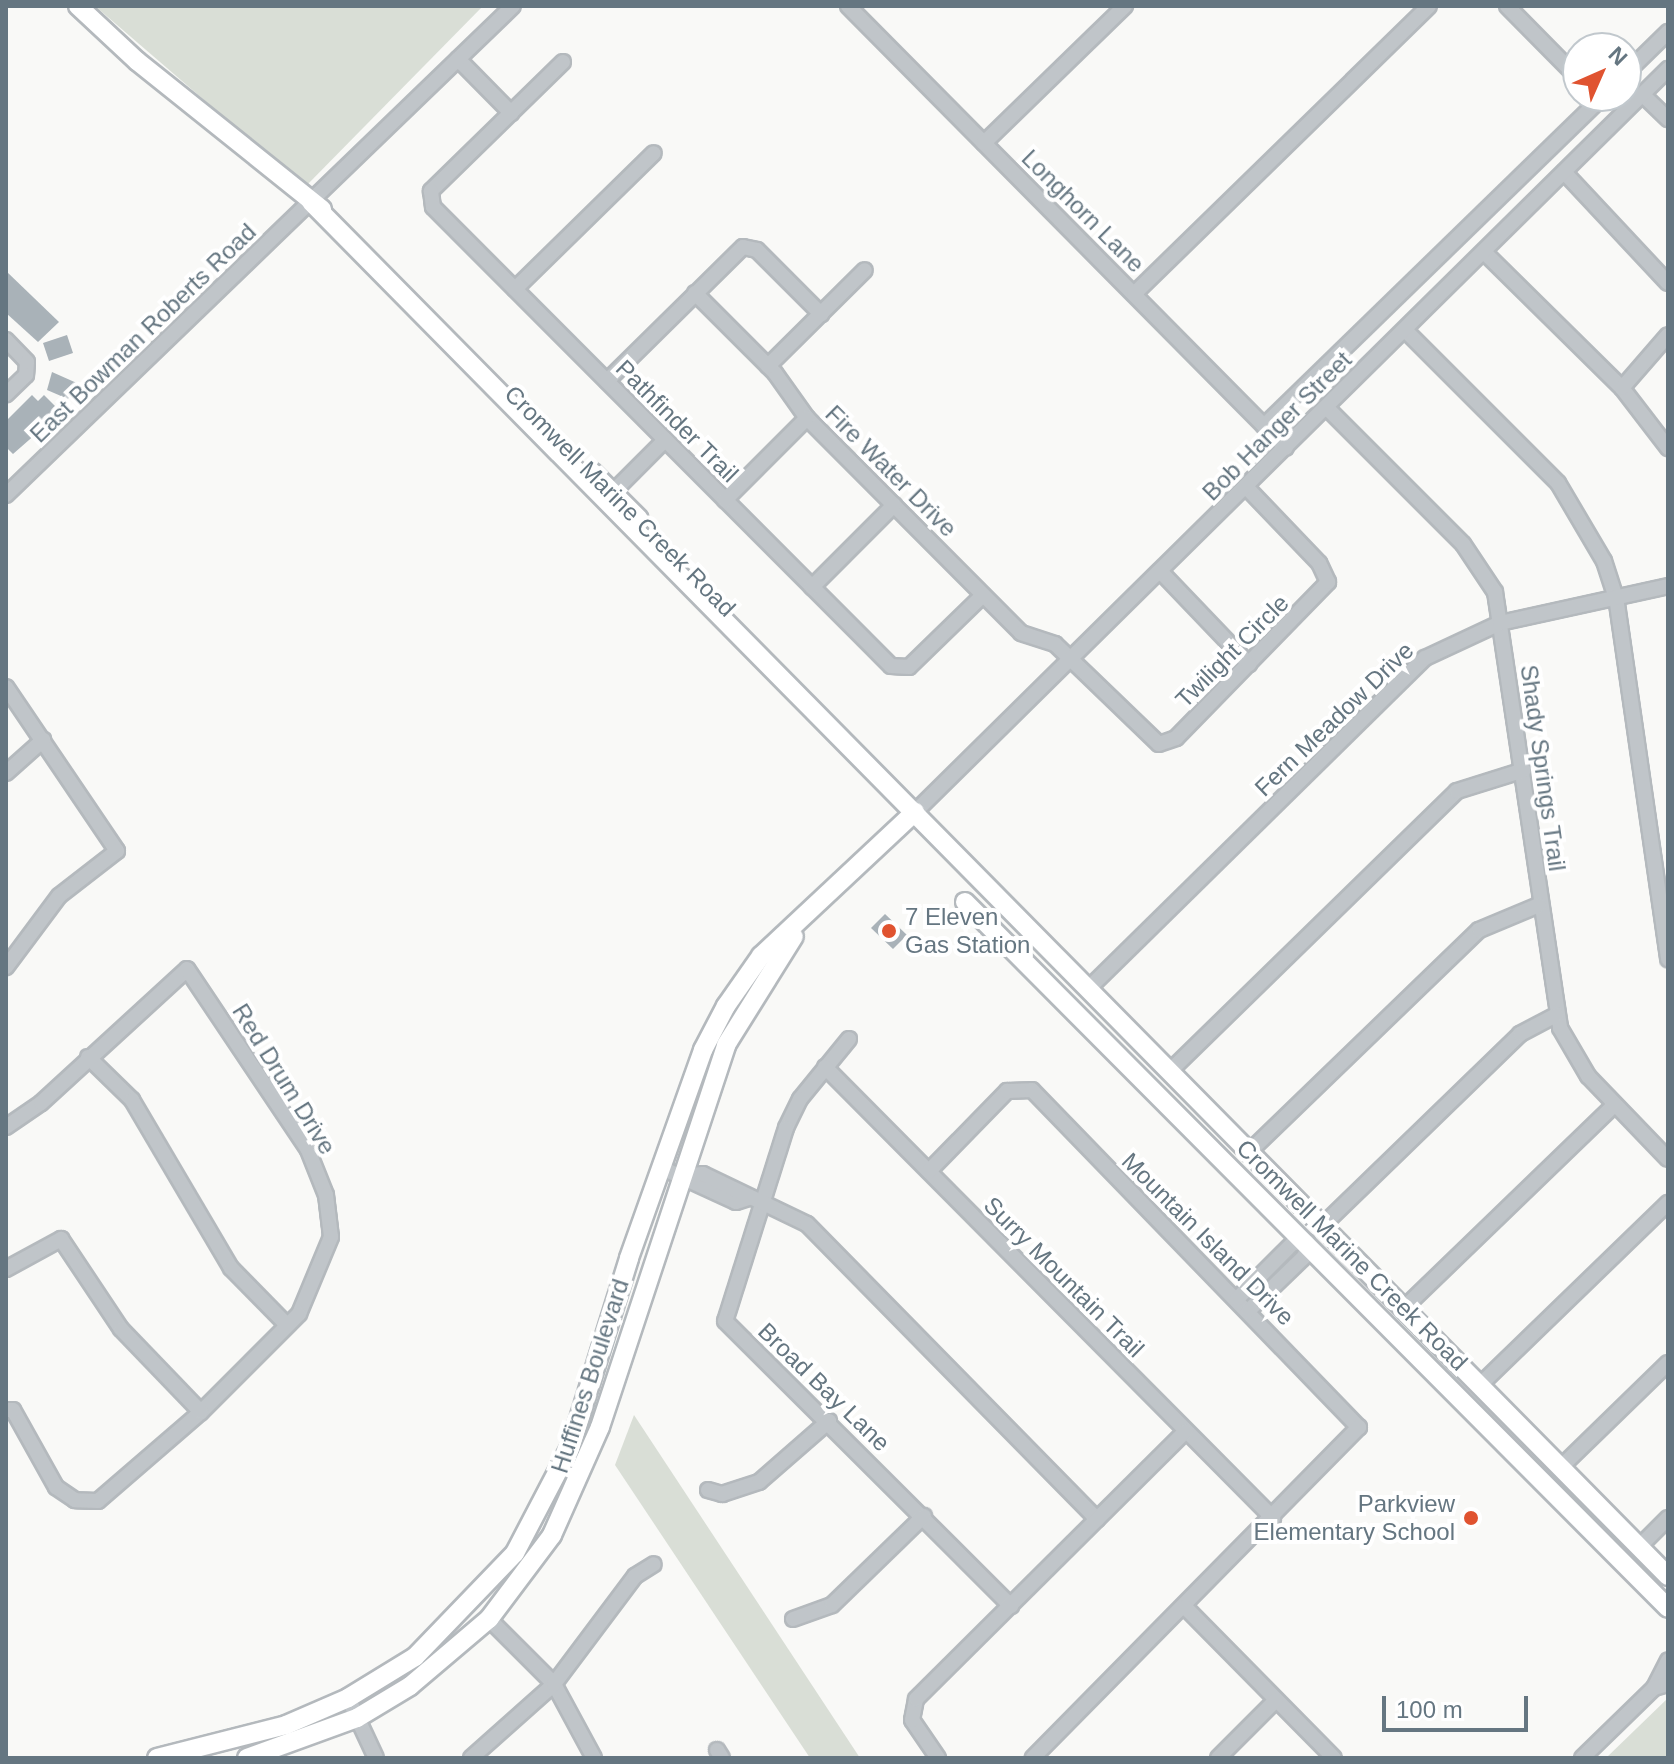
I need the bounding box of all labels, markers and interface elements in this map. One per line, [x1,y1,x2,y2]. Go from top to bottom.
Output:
north arrow [1562,32,1642,112]
text: N [1603,42,1632,71]
street label: Longhorn Lane [1016,144,1150,278]
street label: East Bowman Roberts Road [24,217,262,449]
street label: Bob Hanger Street [1197,346,1357,506]
street label: Pathfinder Trail [610,354,744,488]
street label: Cromwell Marine Creek Road [499,380,741,622]
street label: Fire Water Drive [819,399,963,543]
street label: Twilight Circle [1169,588,1295,714]
street label: Fern Meadow Drive [1249,636,1419,802]
street label: Shady Springs Trail [1514,663,1572,873]
place label: 7 Eleven Gas Station [905,903,1030,959]
marker: 7 Eleven Gas Station [880,922,898,940]
street label: Red Drum Drive [226,998,342,1160]
street label: Cromwell Marine Creek Road [1231,1134,1473,1376]
street label: Mountain Island Drive [1116,1147,1300,1331]
street label: Surry Mountain Trail [978,1191,1150,1363]
street label: Huffines Boulevard [545,1275,635,1477]
street label: Broad Bay Lane [752,1317,896,1457]
place label: Parkview Elementary School [1254,1490,1455,1546]
marker: Parkview Elementary School [1462,1509,1480,1527]
scale bar [1386,1680,1532,1730]
text: 100 m [1396,1696,1463,1723]

